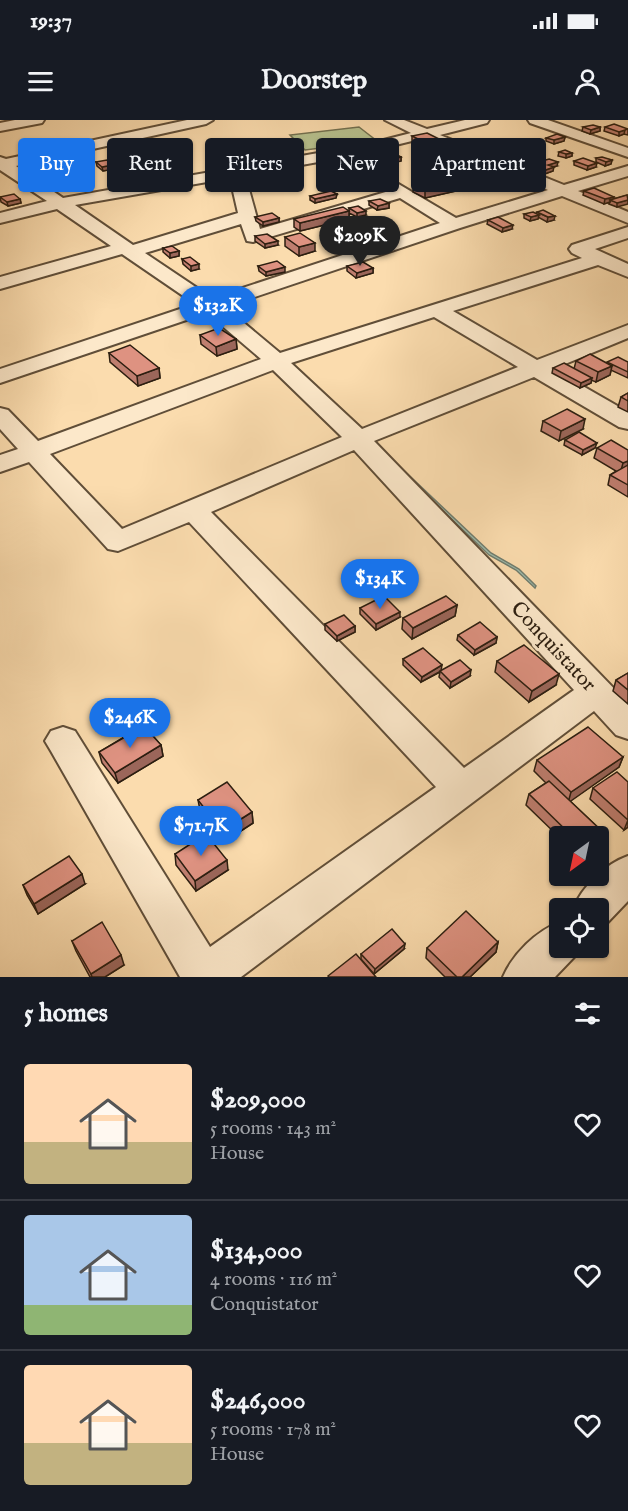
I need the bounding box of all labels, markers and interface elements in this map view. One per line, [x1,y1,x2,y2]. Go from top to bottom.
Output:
text: 19:37 [30,7,72,35]
text: Doorstep [261,64,367,98]
icon: menu [24,65,57,98]
icon: person [571,65,604,98]
chip: Buy [18,138,95,192]
chip: Rent [107,138,193,192]
chip: Filters [205,138,304,192]
chip: New [316,138,399,192]
chip: Apartment [411,138,546,192]
pin: $209K [318,216,402,267]
text: $209K [333,223,387,248]
pin: $132K [176,286,260,337]
text: $132K [193,293,243,318]
pin: $134K [338,559,422,610]
text: $134K [355,566,405,591]
street label: Conquistator [504,596,602,698]
pin: $246K [88,698,172,749]
text: $246K [103,705,157,730]
pin: $71.7K [152,806,250,857]
text: $71.7K [174,813,228,838]
north arrow [549,826,609,886]
map controls [549,826,609,958]
button: locate [549,898,609,958]
text: 5 homes [24,997,108,1030]
icon: filters [571,997,604,1030]
text: $209,000 [210,1083,306,1116]
icon: home [72,1088,144,1160]
icon: heart [571,1108,604,1141]
text: 5 rooms · 143 m² [210,1116,336,1141]
text: House [210,1141,264,1166]
text: $134,000 [210,1234,302,1267]
icon: home [72,1239,144,1311]
icon: heart [571,1259,604,1292]
text: 4 rooms · 116 m² [210,1267,337,1292]
text: Conquistator [210,1292,319,1317]
text: $246,000 [210,1384,306,1417]
icon: home [72,1389,144,1461]
icon: heart [571,1409,604,1442]
text: 5 rooms · 178 m² [210,1417,336,1442]
text: House [210,1442,264,1467]

